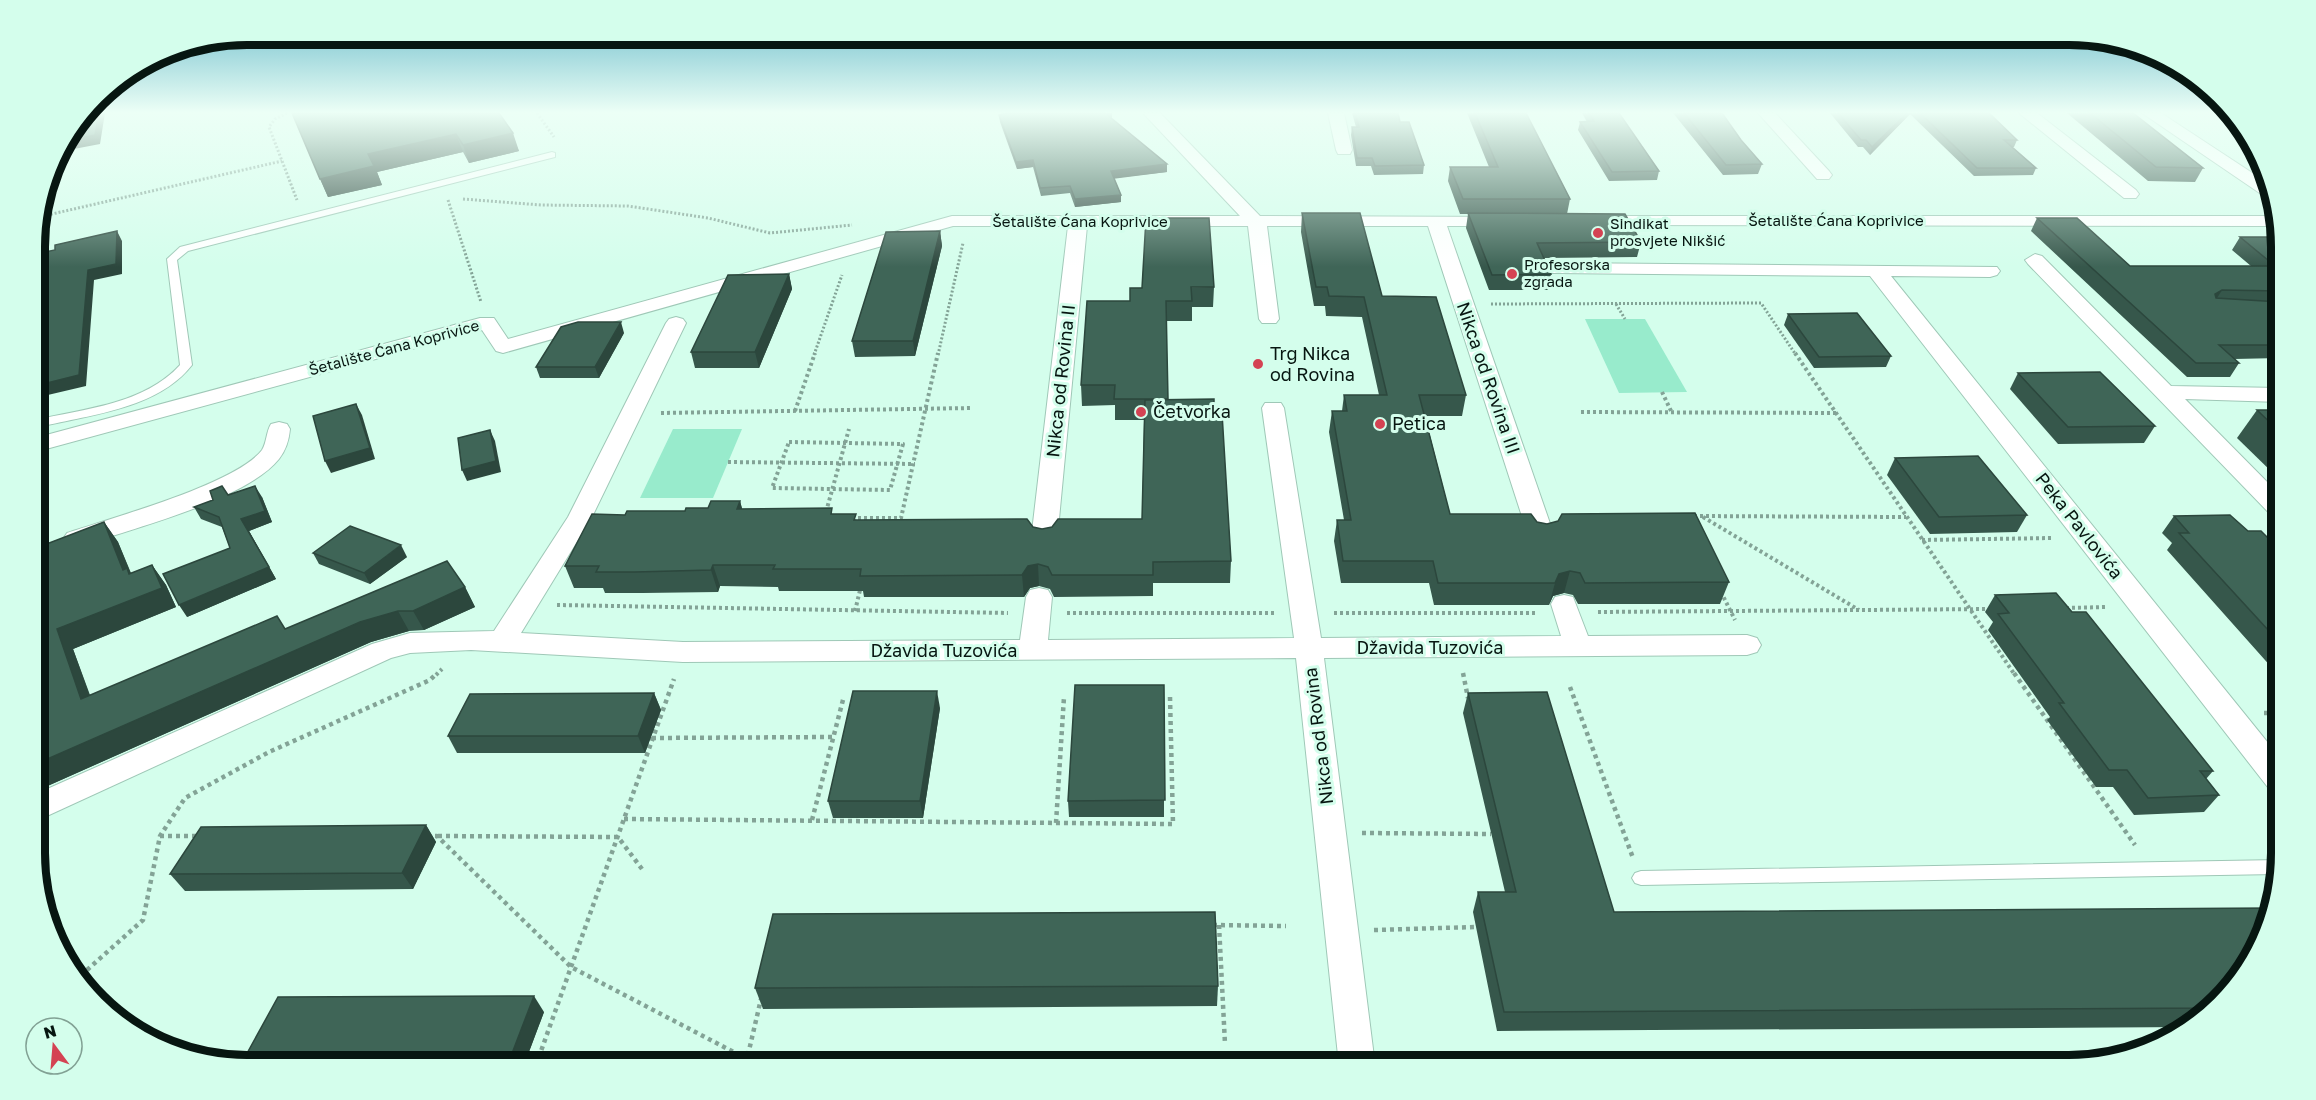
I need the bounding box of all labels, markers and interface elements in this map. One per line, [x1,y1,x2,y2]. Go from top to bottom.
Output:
street label: Šetalište Ćana Koprivice [1748,211,1924,229]
street label: Šetalište Ćana Koprivice [992,212,1168,230]
place label: Sindikat prosvjete Nikšić [1610,214,1726,249]
marker: Sindikat prosvjete Nikšić [1591,226,1605,240]
place label: Profesorska zgrada [1524,255,1610,290]
marker: Profesorska zgrada [1505,267,1519,281]
street label: Nikca od Rovina III [1453,299,1525,457]
street label: Nikca od Rovina II [1041,303,1079,458]
street label: Šetalište Ćana Koprivice [307,316,481,378]
place label: Trg Nikca od Rovina [1270,342,1355,385]
marker: Trg Nikca od Rovina [1251,357,1265,371]
place label: Četvorka [1153,400,1231,422]
marker: Četvorka [1134,405,1148,419]
place label: Petica [1392,412,1446,434]
marker: Petica [1373,417,1387,431]
street label: Peka Pavlovića [2031,468,2128,583]
street label: Džavida Tuzovića [1357,636,1504,658]
street label: Džavida Tuzovića [871,639,1018,661]
street label: Nikca od Rovina [1299,666,1337,806]
north arrow [24,1016,84,1076]
text: N [41,1020,58,1043]

